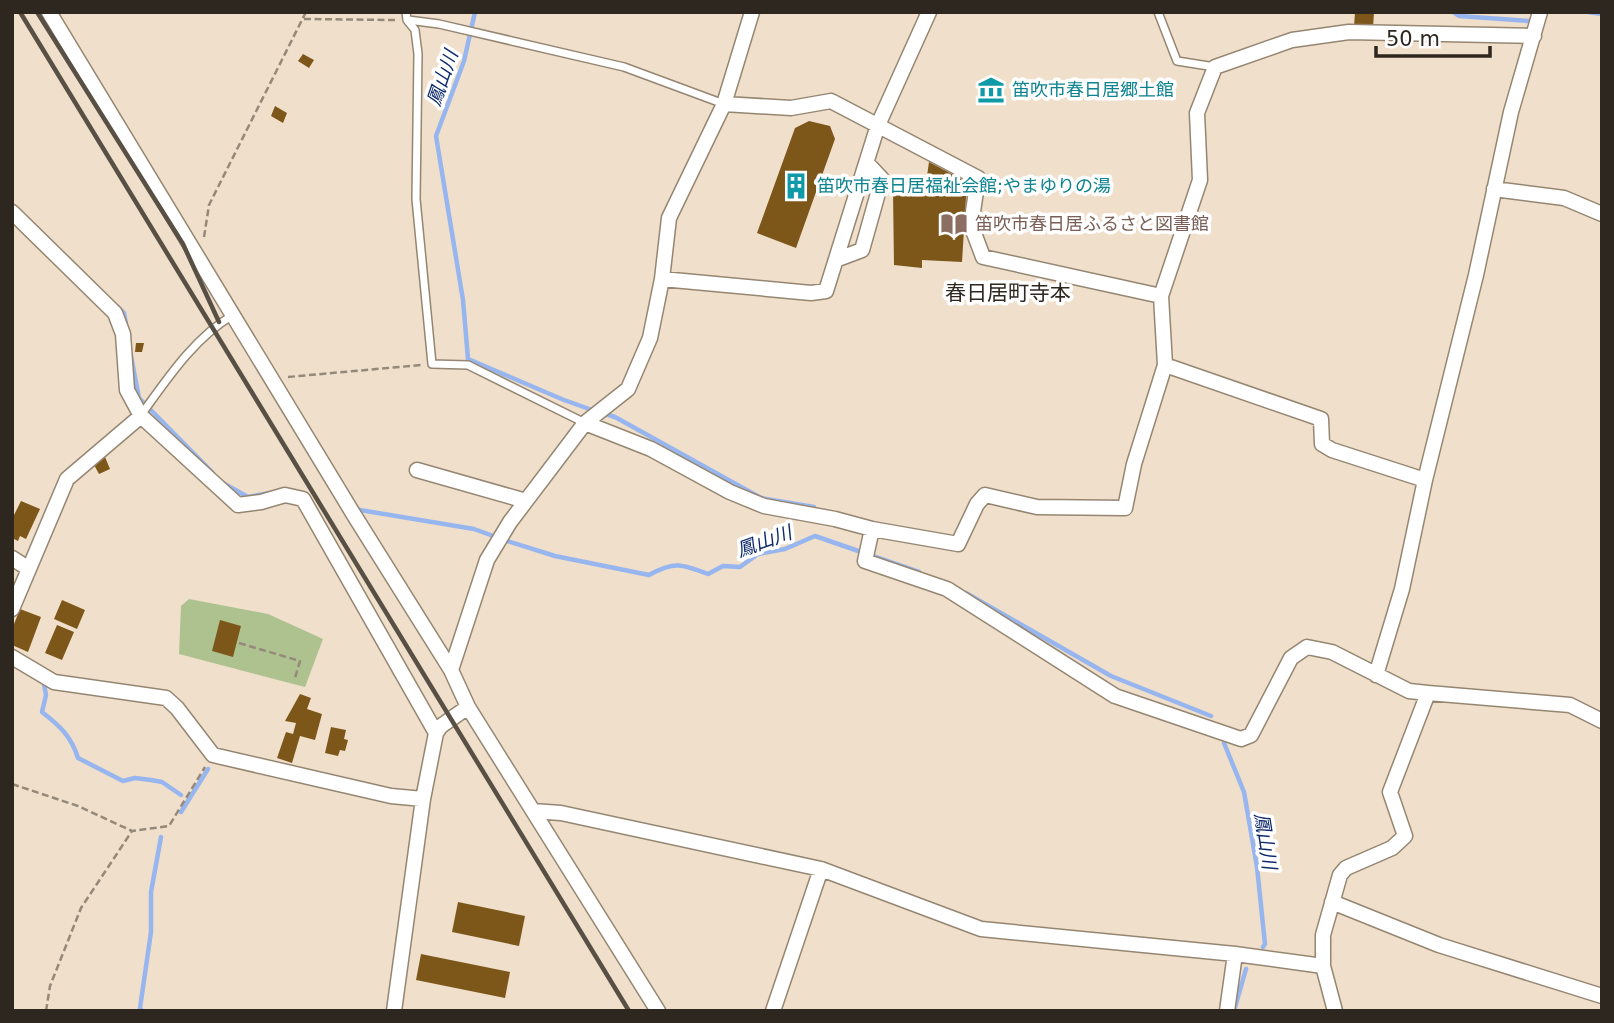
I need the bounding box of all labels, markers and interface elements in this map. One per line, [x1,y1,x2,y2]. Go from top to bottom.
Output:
scale bar [1376,14,1490,58]
text: 50 m [1386,27,1440,51]
water label: 鳳山川 [422,46,462,109]
museum icon: 笛吹市春日居郷土館 [976,75,1006,105]
place label: 笛吹市春日居郷土館 [1012,79,1174,100]
building icon: 笛吹市春日居福祉会館;やまゆりの湯 [781,171,811,201]
place label: 笛吹市春日居福祉会館;やまゆりの湯 [817,175,1111,196]
library icon: 笛吹市春日居ふるさと図書館 [939,209,969,239]
place label: 笛吹市春日居ふるさと図書館 [975,213,1209,234]
district label: 春日居町寺本 [945,281,1071,305]
water label: 鳳山川 [733,520,796,561]
water label: 鳳山川 [1251,811,1282,873]

